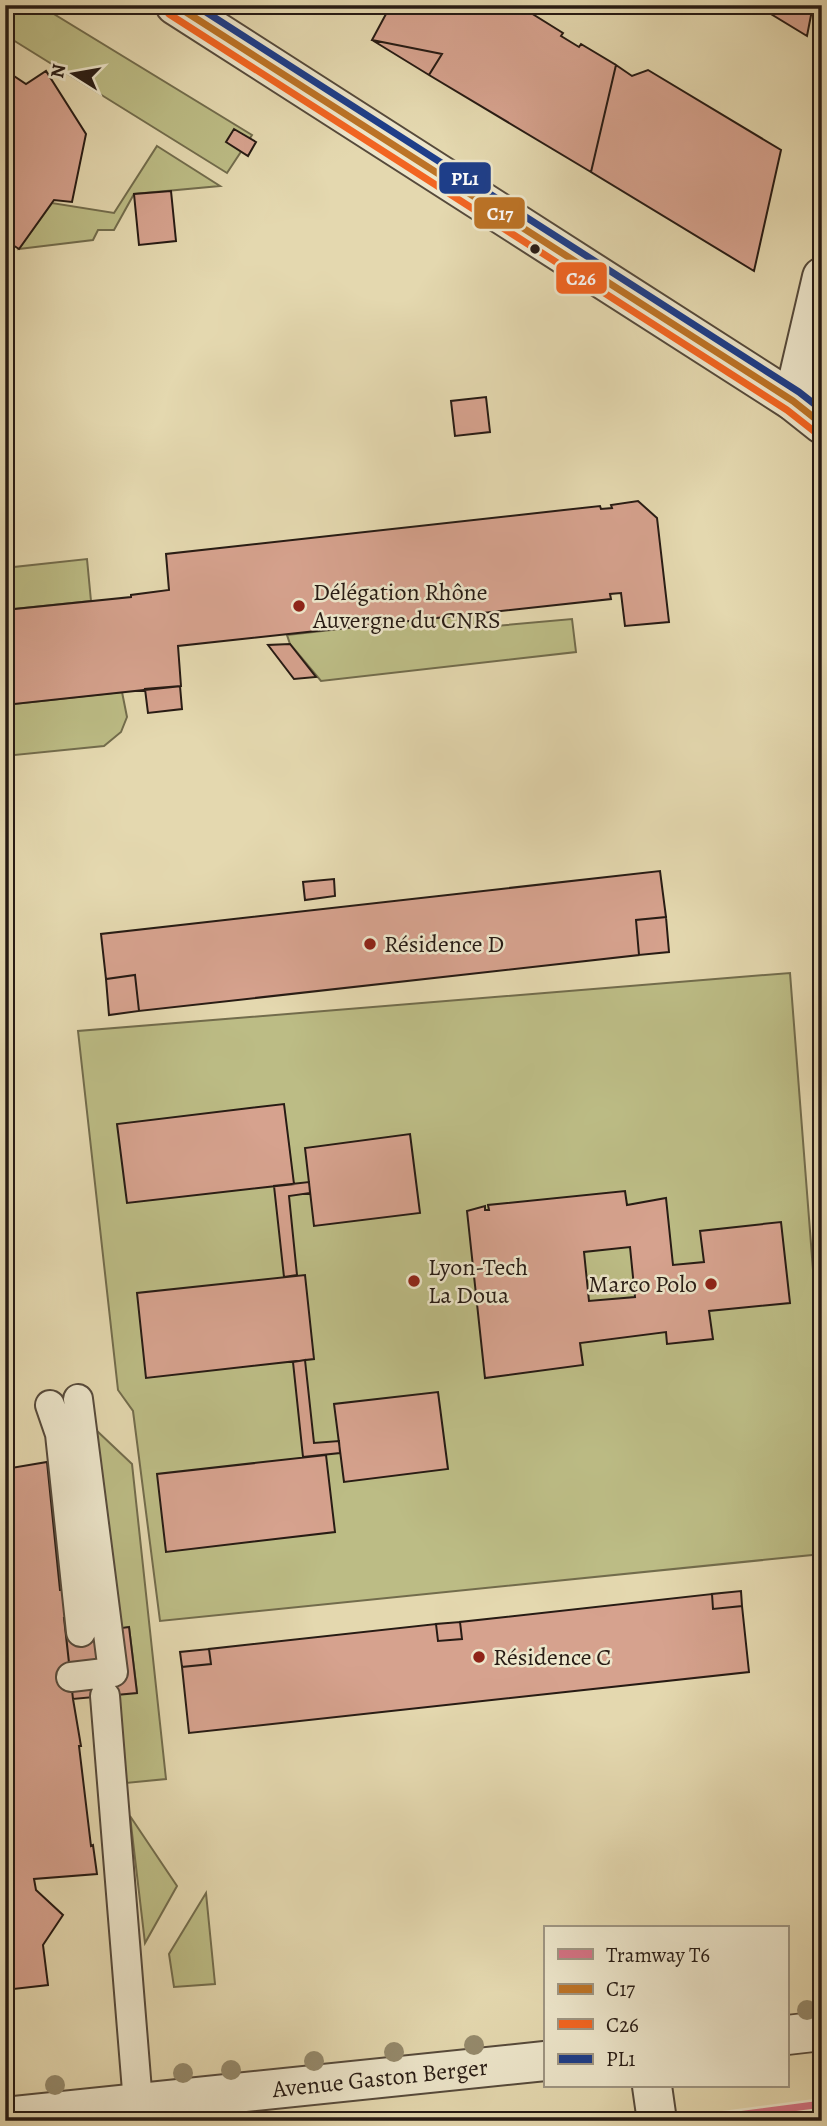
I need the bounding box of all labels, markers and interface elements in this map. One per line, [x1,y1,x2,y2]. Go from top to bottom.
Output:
north arrow [38,38,108,108]
text: N [44,62,72,80]
line badge: PL1 [438,161,492,195]
text: PL1 [451,166,479,192]
line badge: C17 [473,196,526,230]
text: C17 [487,201,514,227]
unlabelled marker [528,242,542,256]
line badge: C26 [555,261,608,295]
text: C26 [566,266,596,292]
place label: Délégation Rhône Auvergne du CNRS [312,576,501,636]
marker: Délégation Rhône Auvergne du CNRS [291,598,307,614]
place label: Résidence D [384,928,504,960]
marker: Résidence D [362,936,378,952]
place label: Lyon-Tech La Doua [428,1251,528,1311]
place label: Marco Polo [588,1268,697,1300]
marker: Lyon-Tech La Doua [406,1273,422,1289]
marker: Marco Polo [703,1276,719,1292]
place label: Résidence C [493,1641,611,1673]
marker: Résidence C [471,1649,487,1665]
legend [544,1926,788,2088]
text: Tramway T6 [606,1941,710,1969]
text: C17 [606,1975,635,2003]
text: C26 [606,2011,639,2039]
text: PL1 [606,2045,635,2073]
street label: Avenue Gaston Berger [270,2051,489,2105]

